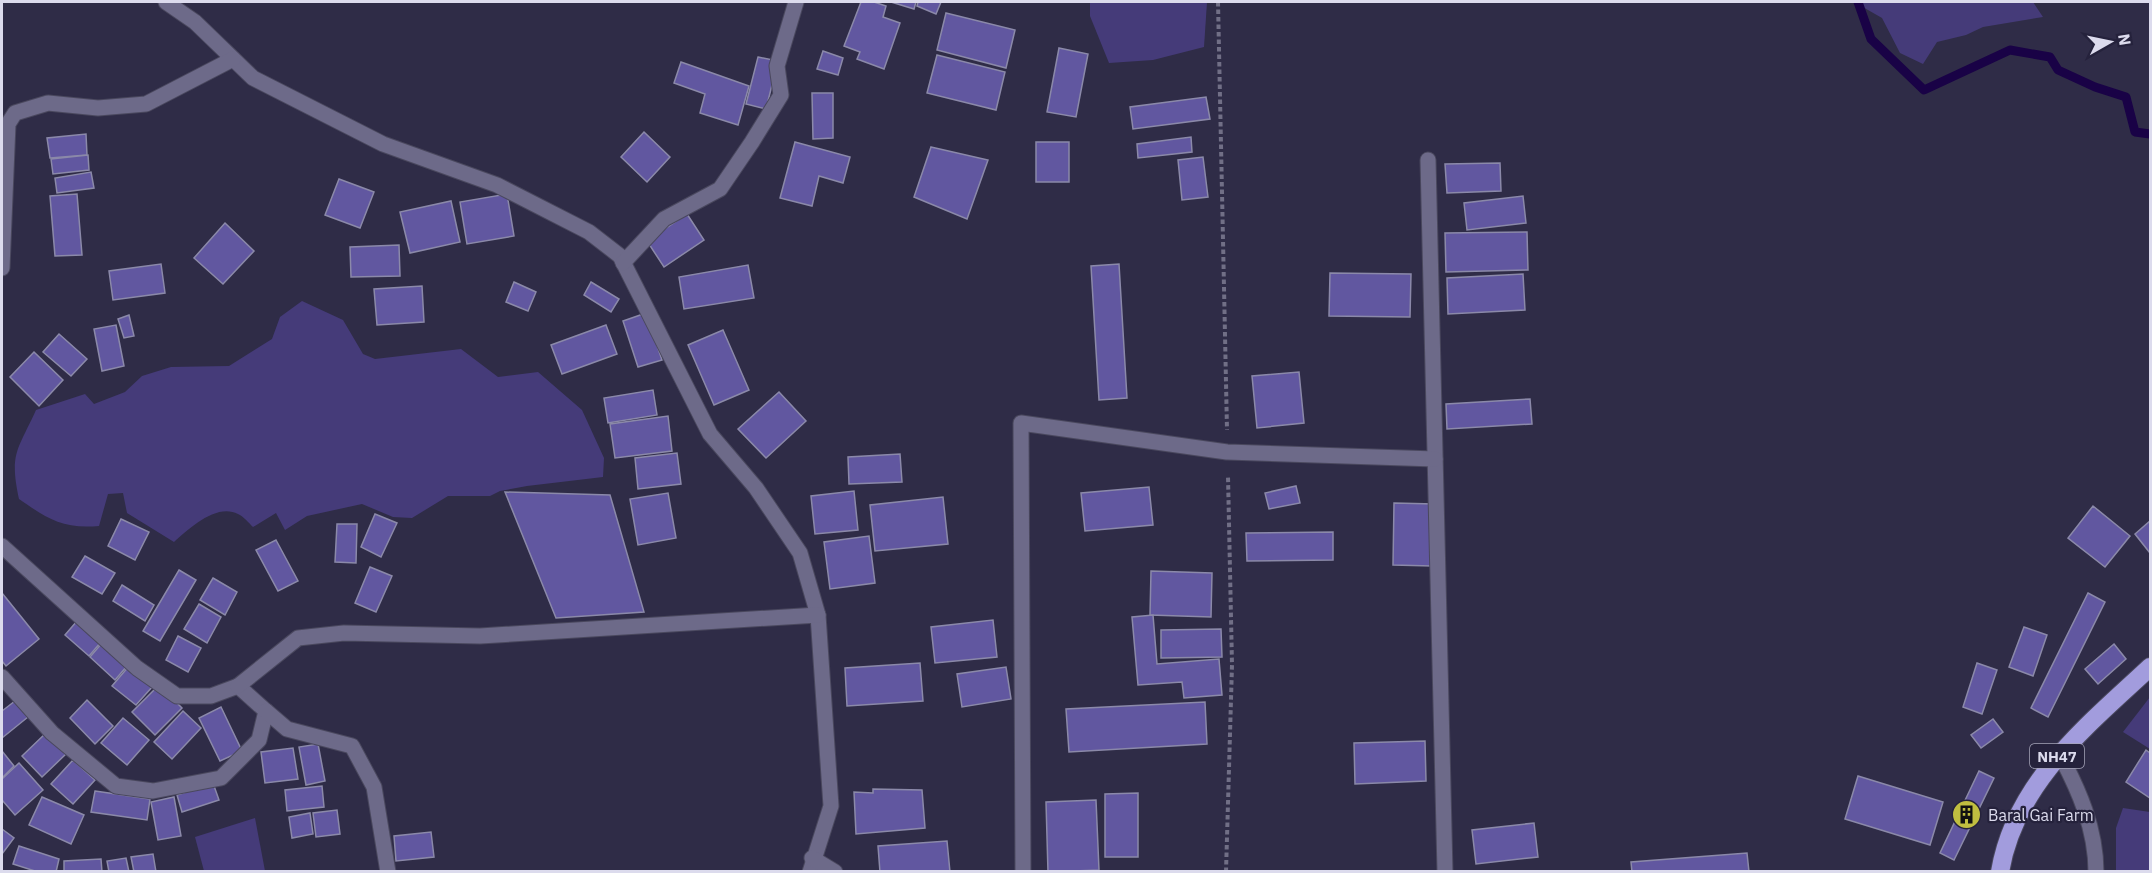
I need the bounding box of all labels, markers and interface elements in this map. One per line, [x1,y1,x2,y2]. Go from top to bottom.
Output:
north arrow [2080,12,2140,72]
text: N [2114,32,2136,47]
road number: NH47 [2030,744,2084,768]
building icon: Baral Gai Farm [1951,799,1983,831]
place label: Baral Gai Farm [1988,805,2094,825]

